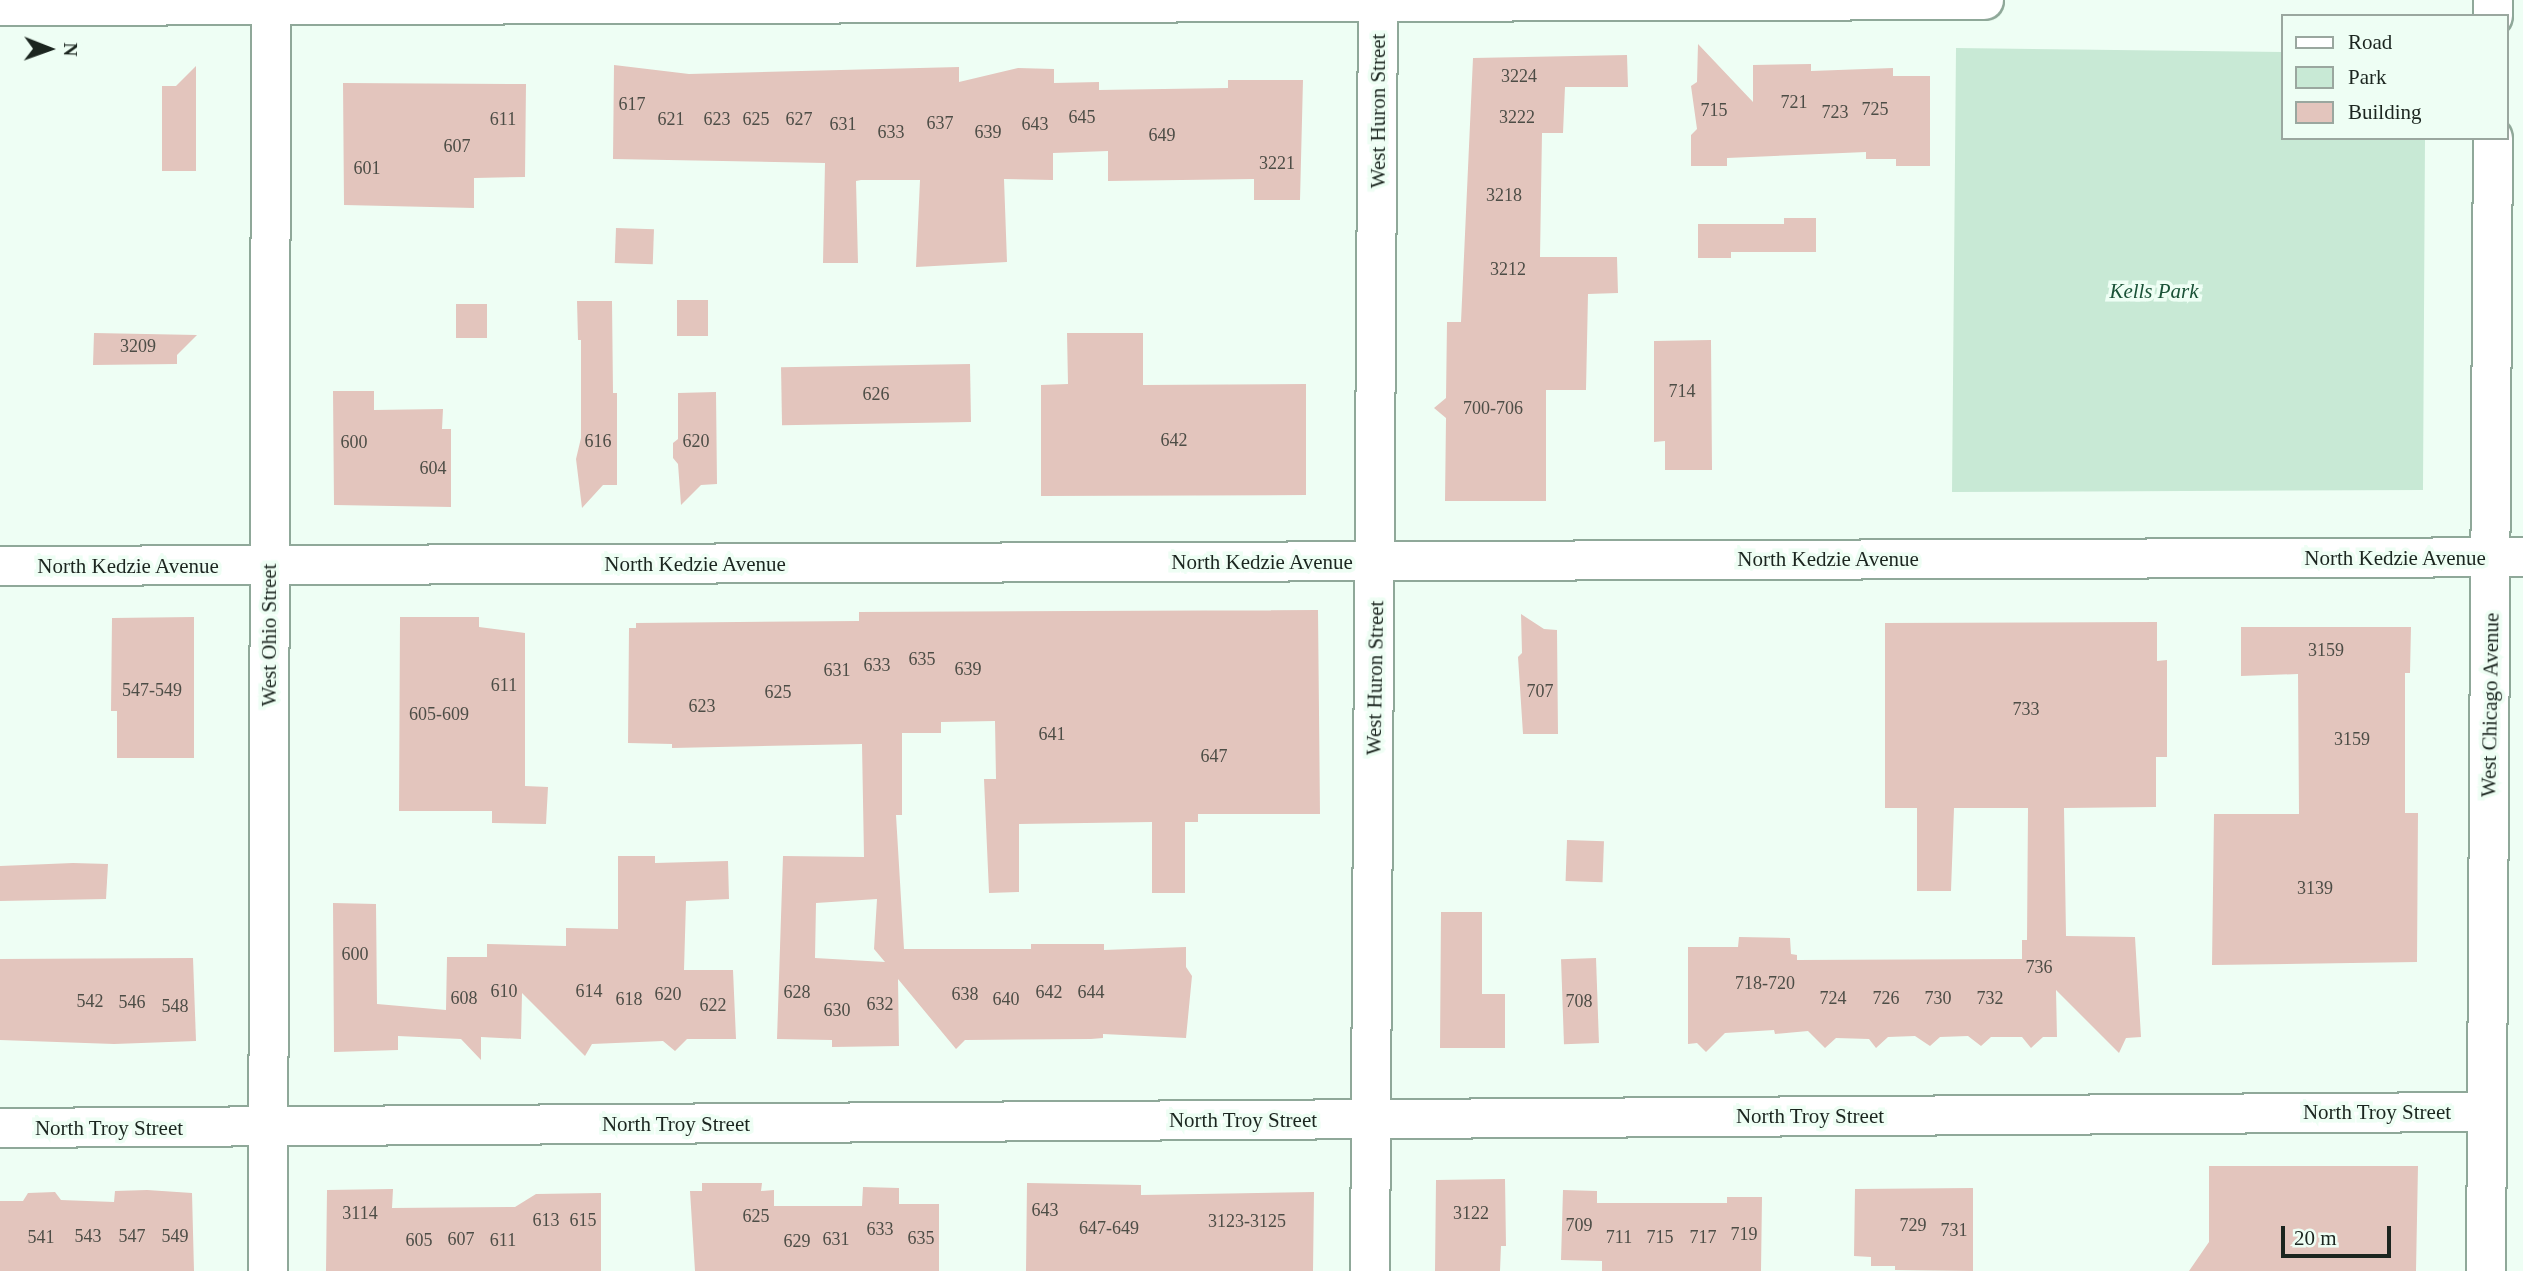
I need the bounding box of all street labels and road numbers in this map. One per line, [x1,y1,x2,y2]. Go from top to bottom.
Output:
street label: West Huron Street [1365,34,1391,188]
street label: North Kedzie Avenue [2304,545,2486,571]
street label: North Kedzie Avenue [1737,546,1919,572]
street label: North Kedzie Avenue [1171,549,1353,575]
street label: North Kedzie Avenue [604,551,786,577]
street label: North Kedzie Avenue [37,553,219,579]
street label: West Ohio Street [256,564,282,706]
street label: West Huron Street [1361,600,1389,756]
street label: West Chicago Avenue [2476,612,2504,798]
street label: North Troy Street [2303,1099,2451,1125]
street label: North Troy Street [1736,1103,1884,1129]
street label: North Troy Street [1169,1107,1317,1133]
street label: North Troy Street [602,1111,750,1137]
street label: North Troy Street [35,1115,183,1141]

